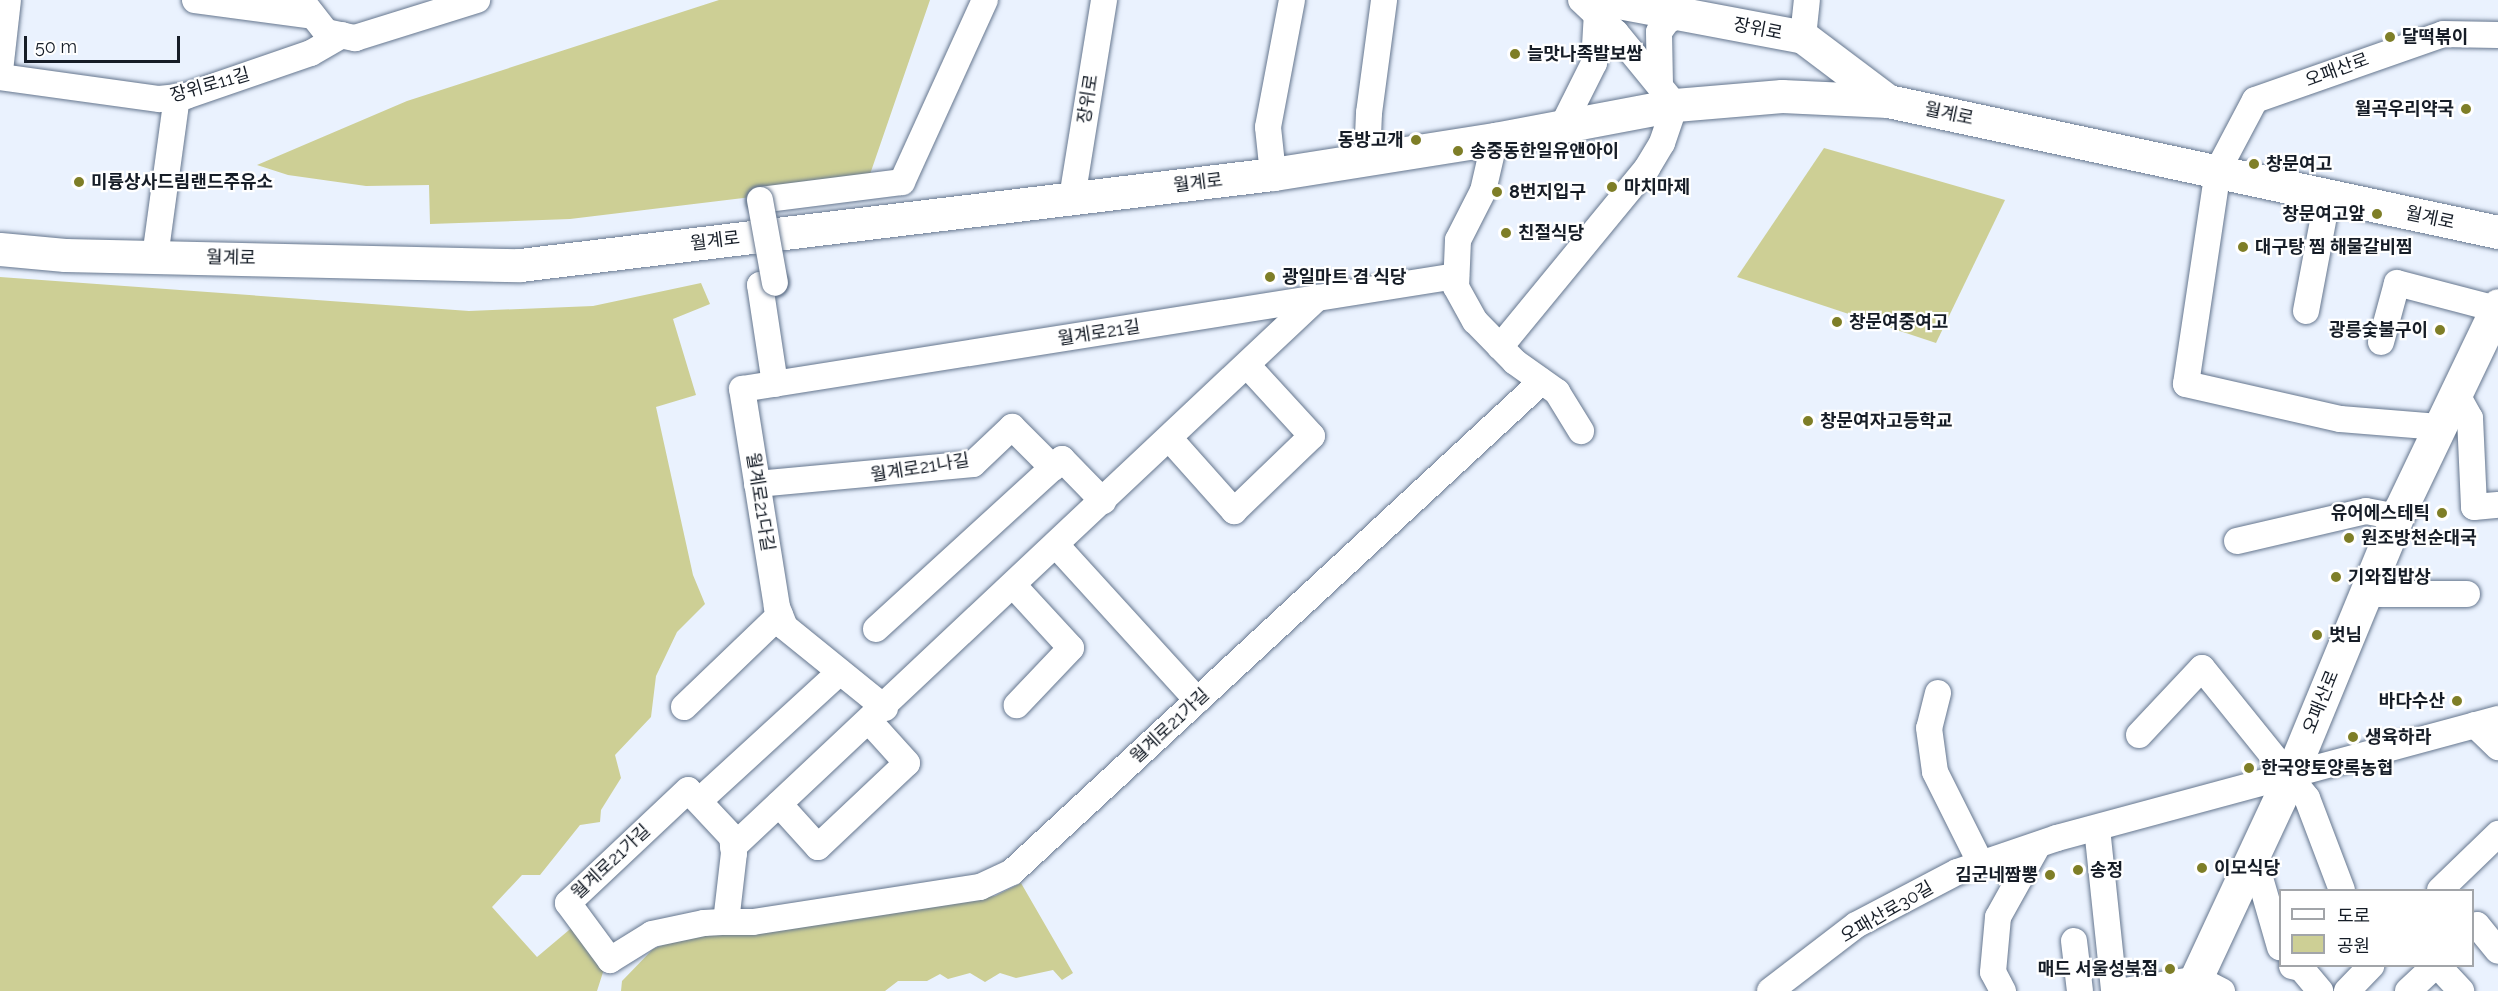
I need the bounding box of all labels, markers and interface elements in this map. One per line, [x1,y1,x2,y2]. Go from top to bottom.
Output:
street label: 장위로 [1732,14,1784,44]
scale bar [27,24,183,62]
place label: 달떡볶이 [2402,26,2468,48]
marker: 달떡볶이 [2383,30,2397,44]
text: 50 m [35,36,77,57]
place label: 늘맛나족발보쌈 [1527,43,1643,65]
marker: 늘맛나족발보쌈 [1508,47,1522,61]
street label: 오패산로 [2302,49,2372,91]
street label: 장위로11길 [168,63,252,107]
street label: 장위로 [1073,73,1103,125]
street label: 월계로 [1922,98,1976,130]
place label: 월곡우리약국 [2355,98,2454,120]
marker: 월곡우리약국 [2459,102,2473,116]
place label: 동방고개 [1338,129,1404,151]
marker: 동방고개 [1409,133,1423,147]
place label: 송중동한일유앤아이 [1470,140,1619,162]
marker: 송중동한일유앤아이 [1451,144,1465,158]
place label: 창문여고 [2266,153,2332,175]
marker: 창문여고 [2247,157,2261,171]
street label: 월계로 [1172,169,1224,197]
place label: 미륭상사드림랜드주유소 [91,171,273,193]
marker: 미륭상사드림랜드주유소 [72,175,86,189]
place label: 마치마제 [1624,176,1690,198]
marker: 마치마제 [1605,180,1619,194]
place label: 8번지입구 [1509,181,1586,203]
marker: 8번지입구 [1490,185,1504,199]
street label: 월계로 [2403,202,2457,234]
place label: 창문여고앞 [2282,203,2365,225]
marker: 창문여고앞 [2370,207,2384,221]
place label: 친절식당 [1518,222,1584,244]
marker: 친절식당 [1499,226,1513,240]
street label: 월계로 [689,227,741,255]
place label: 대구탕 찜 해물갈비찜 [2255,236,2413,258]
marker: 대구탕 찜 해물갈비찜 [2236,240,2250,254]
street label: 월계로 [206,247,256,269]
place label: 광일마트 겸 식당 [1282,266,1407,288]
marker: 광일마트 겸 식당 [1263,270,1277,284]
place label: 창문여중여고 [1849,311,1948,333]
marker: 창문여중여고 [1830,315,1844,329]
street label: 월계로21길 [1056,316,1142,350]
place label: 광릉숯불구이 [2329,319,2428,341]
marker: 광릉숯불구이 [2433,323,2447,337]
place label: 창문여자고등학교 [1820,410,1952,432]
marker: 창문여자고등학교 [1801,414,1815,428]
street label: 월계로21나길 [869,450,971,486]
street label: 월계로21다길 [742,451,778,553]
place label: 유어에스테틱 [2331,502,2430,524]
marker: 유어에스테틱 [2435,506,2449,520]
place label: 원조방천순대국 [2361,527,2477,549]
marker: 원조방천순대국 [2342,531,2356,545]
place label: 기와집밥상 [2348,566,2431,588]
marker: 기와집밥상 [2329,570,2343,584]
place label: 벗님 [2329,624,2362,646]
marker: 벗님 [2310,628,2324,642]
street label: 오패산로 [2299,667,2343,737]
street label: 월계로21가길 [1126,684,1214,768]
place label: 바다수산 [2379,690,2445,712]
marker: 바다수산 [2450,694,2464,708]
place label: 생육하라 [2365,726,2431,748]
marker: 생육하라 [2346,730,2360,744]
place label: 한국양토양록농협 [2261,757,2393,779]
marker: 한국양토양록농협 [2242,761,2256,775]
street label: 월계로21가길 [567,820,655,904]
place label: 이모식당 [2214,857,2280,879]
place label: 송정 [2090,859,2123,881]
marker: 이모식당 [2195,861,2209,875]
marker: 송정 [2071,863,2085,877]
place label: 김군네짬뽕 [1955,864,2038,886]
marker: 김군네짬뽕 [2043,868,2057,882]
street label: 오패산로30길 [1837,877,1937,947]
legend [2279,889,2474,967]
text: 도로 [2337,905,2370,926]
text: 공원 [2337,935,2370,956]
place label: 매드 서울성북점 [2038,958,2158,980]
marker: 매드 서울성북점 [2163,962,2177,976]

